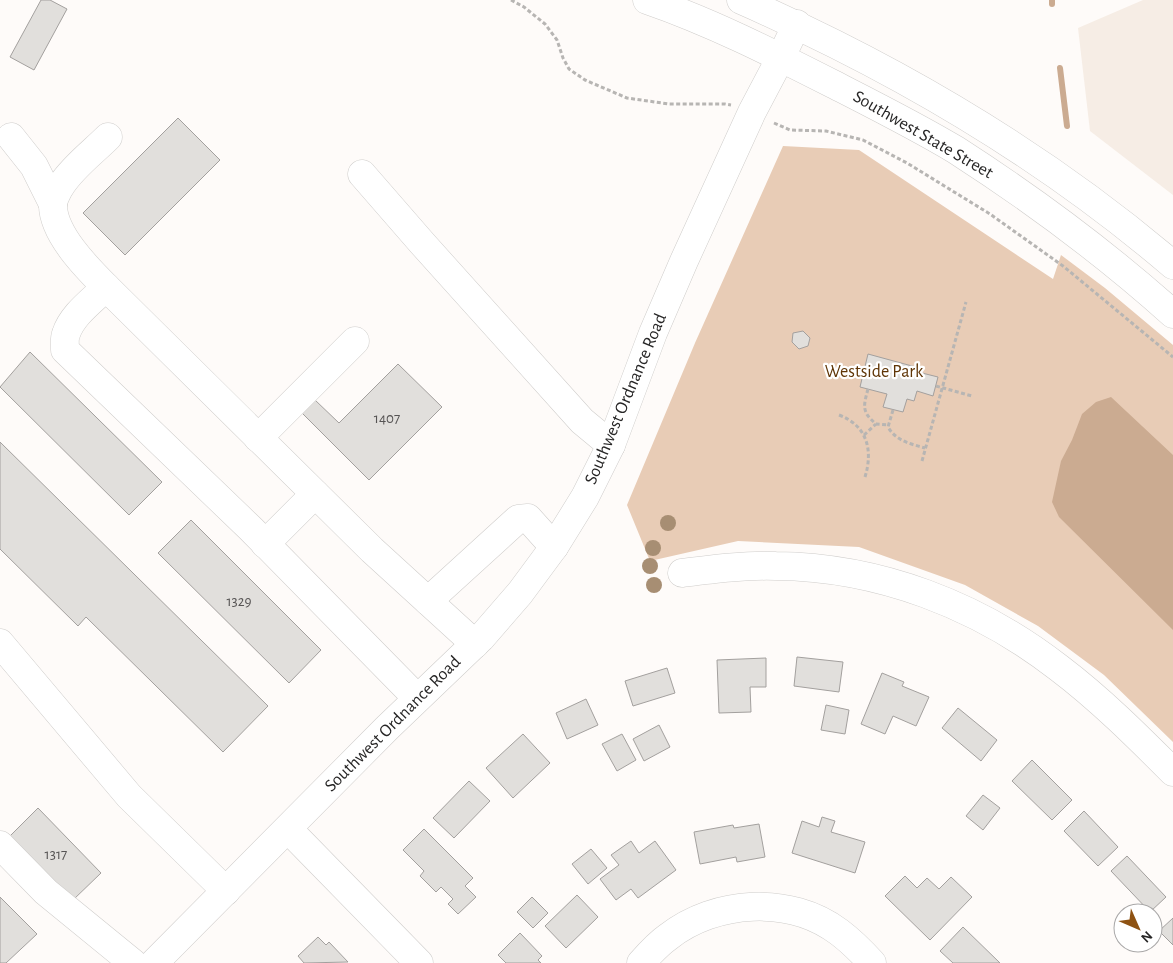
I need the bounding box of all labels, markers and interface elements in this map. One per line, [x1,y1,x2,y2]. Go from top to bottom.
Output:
street label: Southwest State Street [850,88,996,182]
street label: Southwest Ordnance Road [582,311,670,487]
park label: Westside Park [825,363,924,381]
house number: 1407 [374,411,400,426]
house number: 1329 [226,594,252,609]
street label: Southwest Ordnance Road [322,653,464,795]
house number: 1317 [45,847,67,862]
north arrow [1113,903,1163,953]
text: N [1138,928,1155,945]

